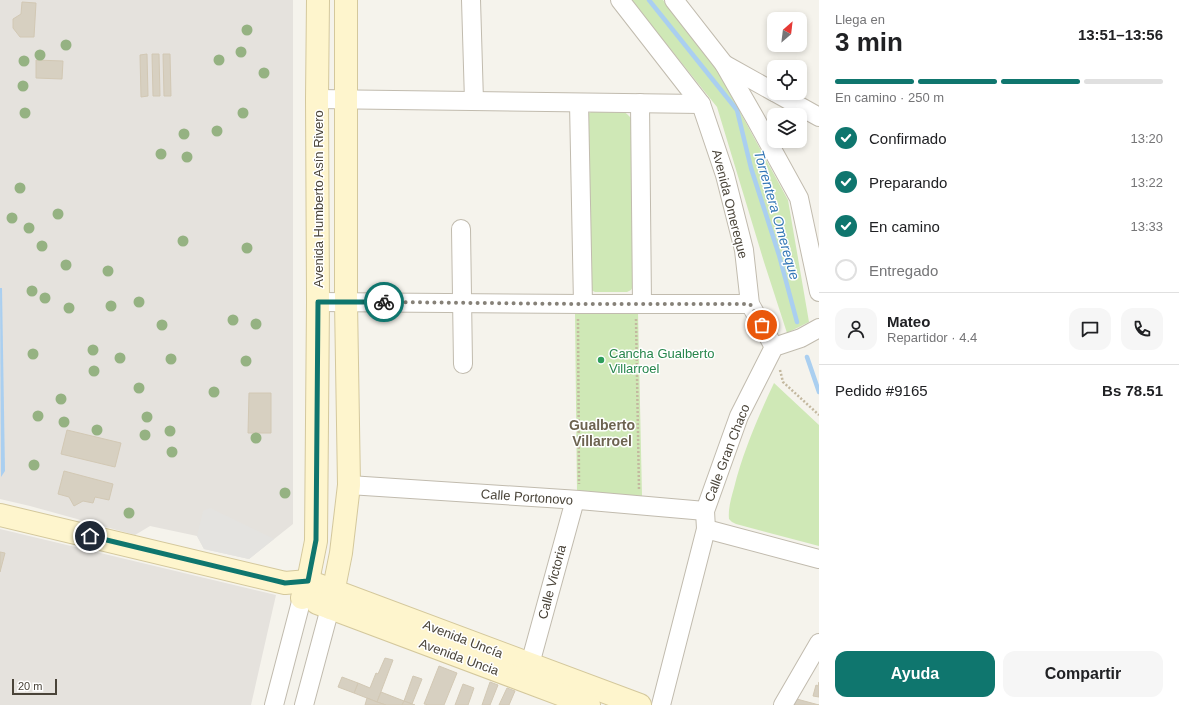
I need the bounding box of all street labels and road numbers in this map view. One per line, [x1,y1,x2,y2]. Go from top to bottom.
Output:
street label: Avenida Humberto Asín Rivero [311,110,326,288]
street label: Avenida Omereque [709,148,751,260]
street label: Calle Gran Chaco [701,402,753,504]
street label: Calle Portonovo [480,486,574,508]
street label: Calle Victoria [535,542,569,621]
street label: Avenida Uncía [421,617,506,661]
street label: Avenida Uncia [417,636,502,679]

